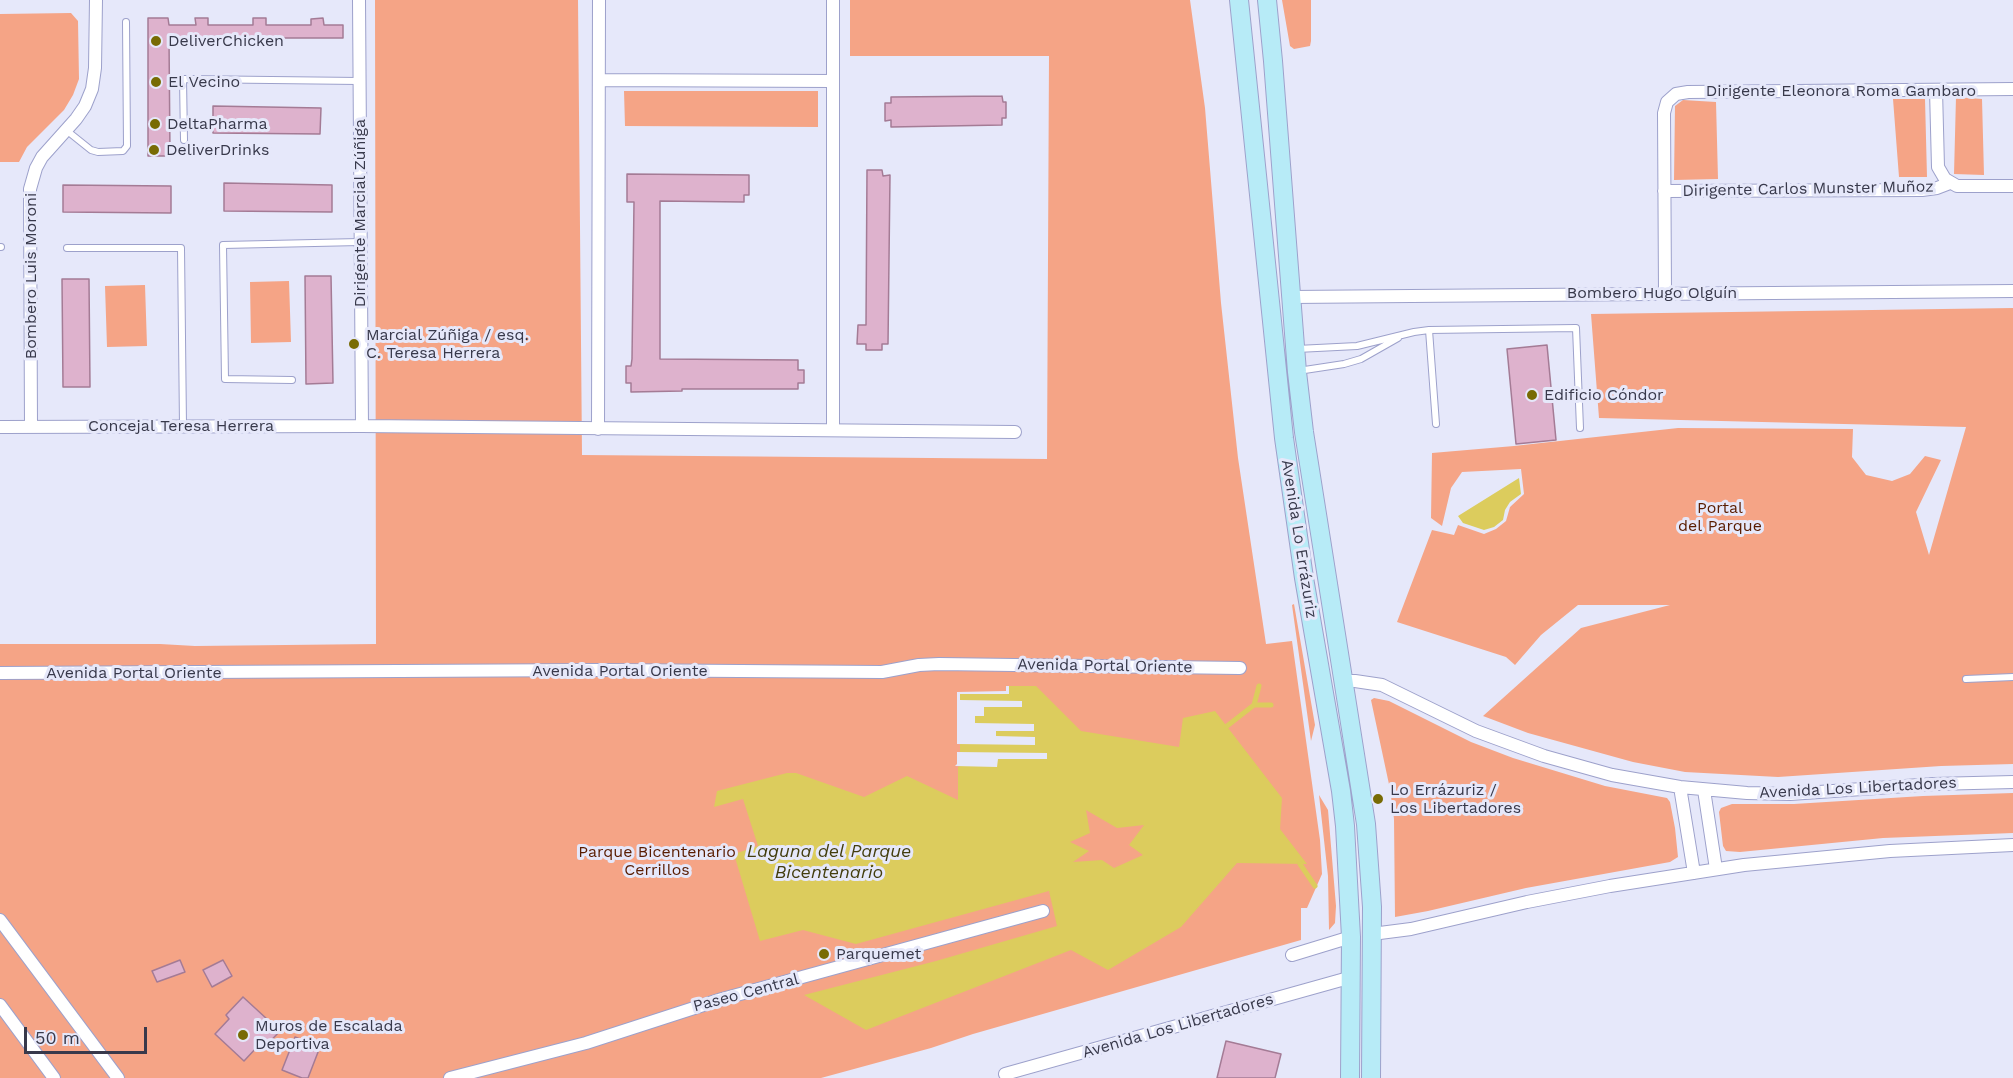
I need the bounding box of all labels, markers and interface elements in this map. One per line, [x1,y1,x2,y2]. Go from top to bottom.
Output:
place label: DeliverChicken [168,31,284,51]
marker: DeliverChicken [149,34,163,48]
place label: El Vecino [168,72,240,92]
marker: El Vecino [149,75,163,89]
street label: Dirigente Eleonora Roma Gambaro [1706,81,1976,101]
place label: DeltaPharma [167,114,268,134]
marker: DeltaPharma [148,117,162,131]
street label: Dirigente Marcial Zúñiga [350,119,370,307]
place label: DeliverDrinks [166,140,269,160]
marker: DeliverDrinks [147,143,161,157]
street label: Dirigente Carlos Munster Muñoz [1682,177,1934,201]
street label: Bombero Luis Moroni [21,193,41,359]
street label: Bombero Hugo Olguín [1567,283,1737,303]
place label: Marcial Zúñiga / esq. C. Teresa Herrera [366,325,529,363]
marker: Marcial Zúñiga / esq. C. Teresa Herrera [347,337,361,351]
place label: Edificio Cóndor [1544,385,1664,405]
marker: Edificio Cóndor [1525,388,1539,402]
street label: Concejal Teresa Herrera [88,416,274,436]
street label: Avenida Lo Errázuriz [1277,458,1321,620]
park label: Portal del Parque [1678,498,1762,536]
street label: Avenida Portal Oriente [1017,655,1193,677]
street label: Avenida Portal Oriente [532,661,708,681]
street label: Avenida Portal Oriente [46,663,222,683]
street label: Avenida Los Libertadores [1759,773,1957,803]
place label: Lo Errázuriz / Los Libertadores [1390,780,1521,818]
marker: Lo Errázuriz / Los Libertadores [1371,792,1385,806]
water label: Laguna del Parque Bicentenario [747,841,911,884]
park label: Parque Bicentenario Cerrillos [578,842,736,880]
place label: Parquemet [836,944,921,964]
marker: Parquemet [817,947,831,961]
street label: Paseo Central [691,970,801,1016]
street label: Avenida Los Libertadores [1080,990,1276,1062]
scale bar [27,1015,150,1053]
place label: Muros de Escalada Deportiva [255,1016,403,1054]
text: 50 m [35,1027,80,1048]
marker: Muros de Escalada Deportiva [236,1028,250,1042]

